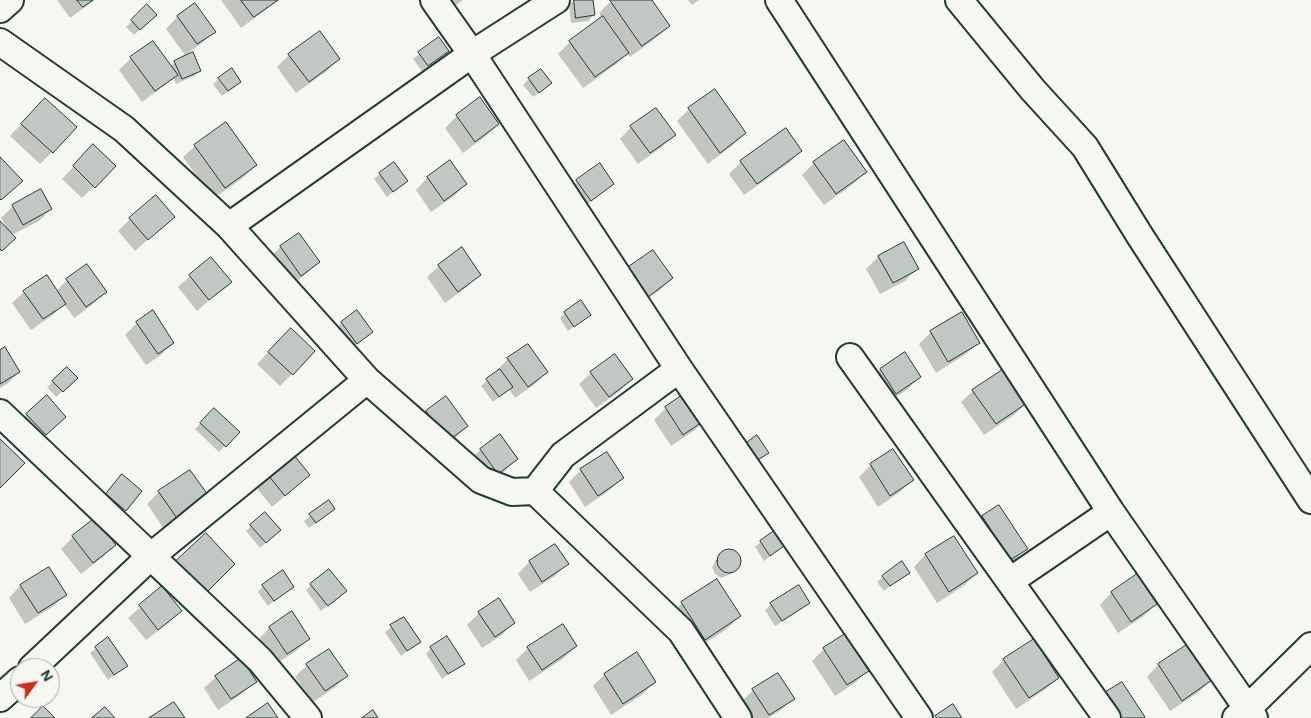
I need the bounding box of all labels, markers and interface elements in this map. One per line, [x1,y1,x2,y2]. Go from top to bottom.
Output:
north arrow [10,658,60,708]
text: N [36,666,58,685]

